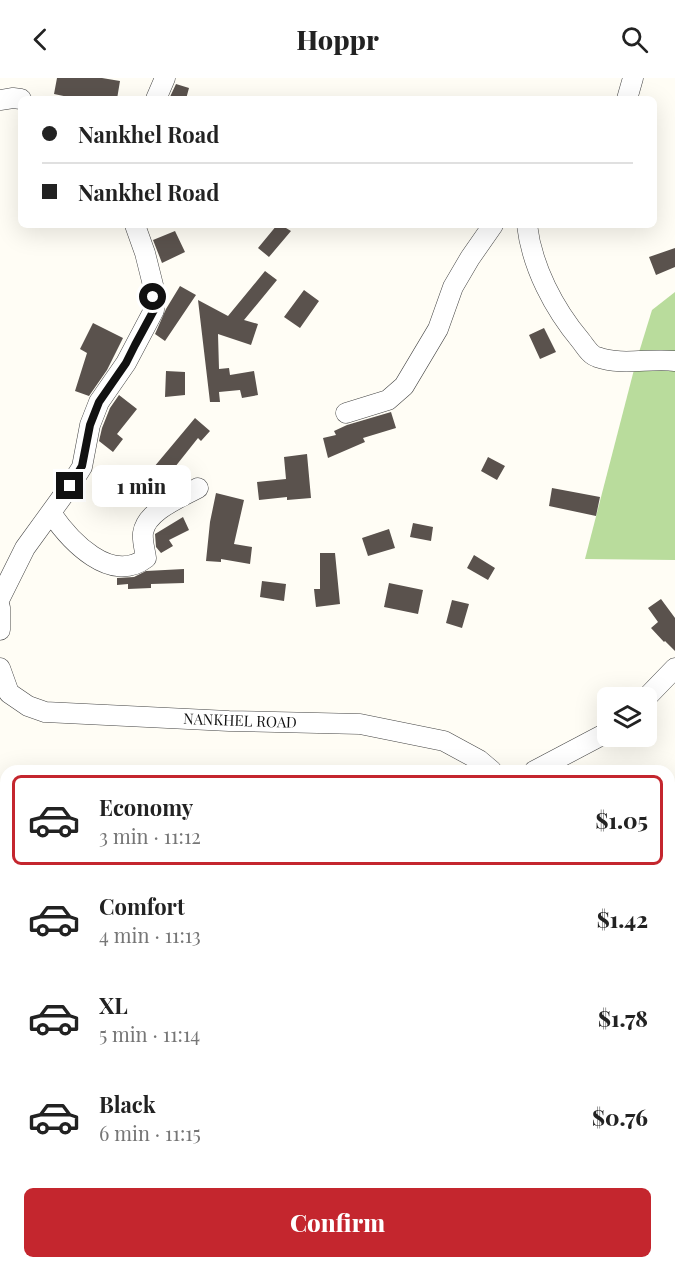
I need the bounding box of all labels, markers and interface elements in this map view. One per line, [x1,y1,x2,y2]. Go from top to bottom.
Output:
text: Hoppr [296,21,379,57]
icon: back [24,23,57,56]
icon: search [618,23,651,56]
text: Nankhel Road [78,119,219,149]
text: Nankhel Road [78,177,219,207]
route start [139,283,166,310]
callout: 1 min [91,465,190,507]
route end [56,472,83,499]
text: 1 min [117,472,166,499]
map controls [597,687,657,747]
button: layers [597,687,657,747]
street label: NANKHEL ROAD [183,708,297,732]
text: Economy [99,792,193,822]
icon: car [27,793,81,847]
text: $1.05 [595,805,648,835]
text: 3 min · 11:12 [99,822,201,849]
text: Comfort [99,891,185,921]
icon: car [27,892,81,946]
text: $1.42 [597,904,648,934]
text: 4 min · 11:13 [99,921,201,948]
text: XL [99,990,128,1020]
icon: car [27,991,81,1045]
text: $1.78 [598,1003,648,1033]
text: 5 min · 11:14 [99,1020,200,1047]
text: Black [99,1089,156,1119]
icon: car [27,1090,81,1144]
text: $0.76 [592,1102,648,1132]
text: 6 min · 11:15 [99,1119,201,1146]
button: Confirm [24,1188,651,1257]

